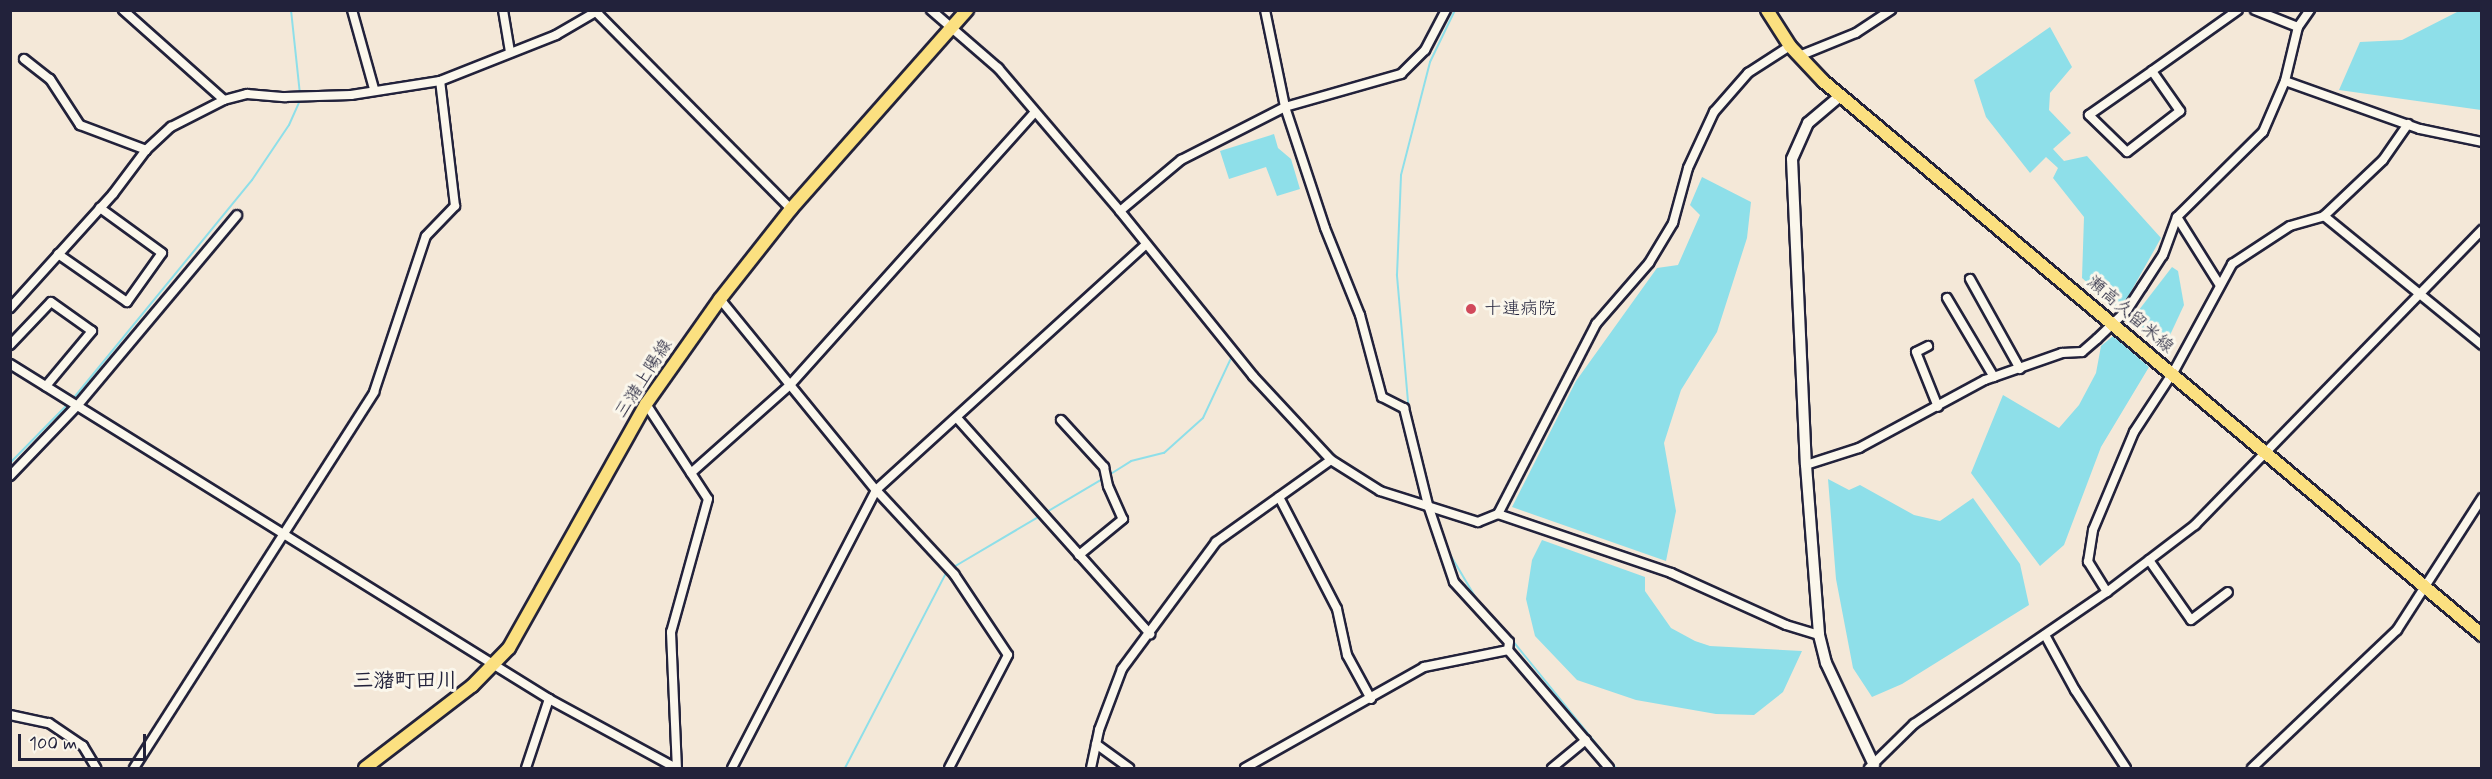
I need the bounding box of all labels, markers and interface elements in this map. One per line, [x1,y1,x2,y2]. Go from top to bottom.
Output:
street label: 瀬高久留米線 [2082,271,2178,359]
place label: 十連病院 [1484,298,1556,320]
marker: 十連病院 [1462,300,1480,318]
street label: 三潴上陽線 [610,335,678,423]
district label: 三潴町田川 [353,668,457,694]
scale bar [21,722,148,760]
text: 100 m [29,732,77,756]

